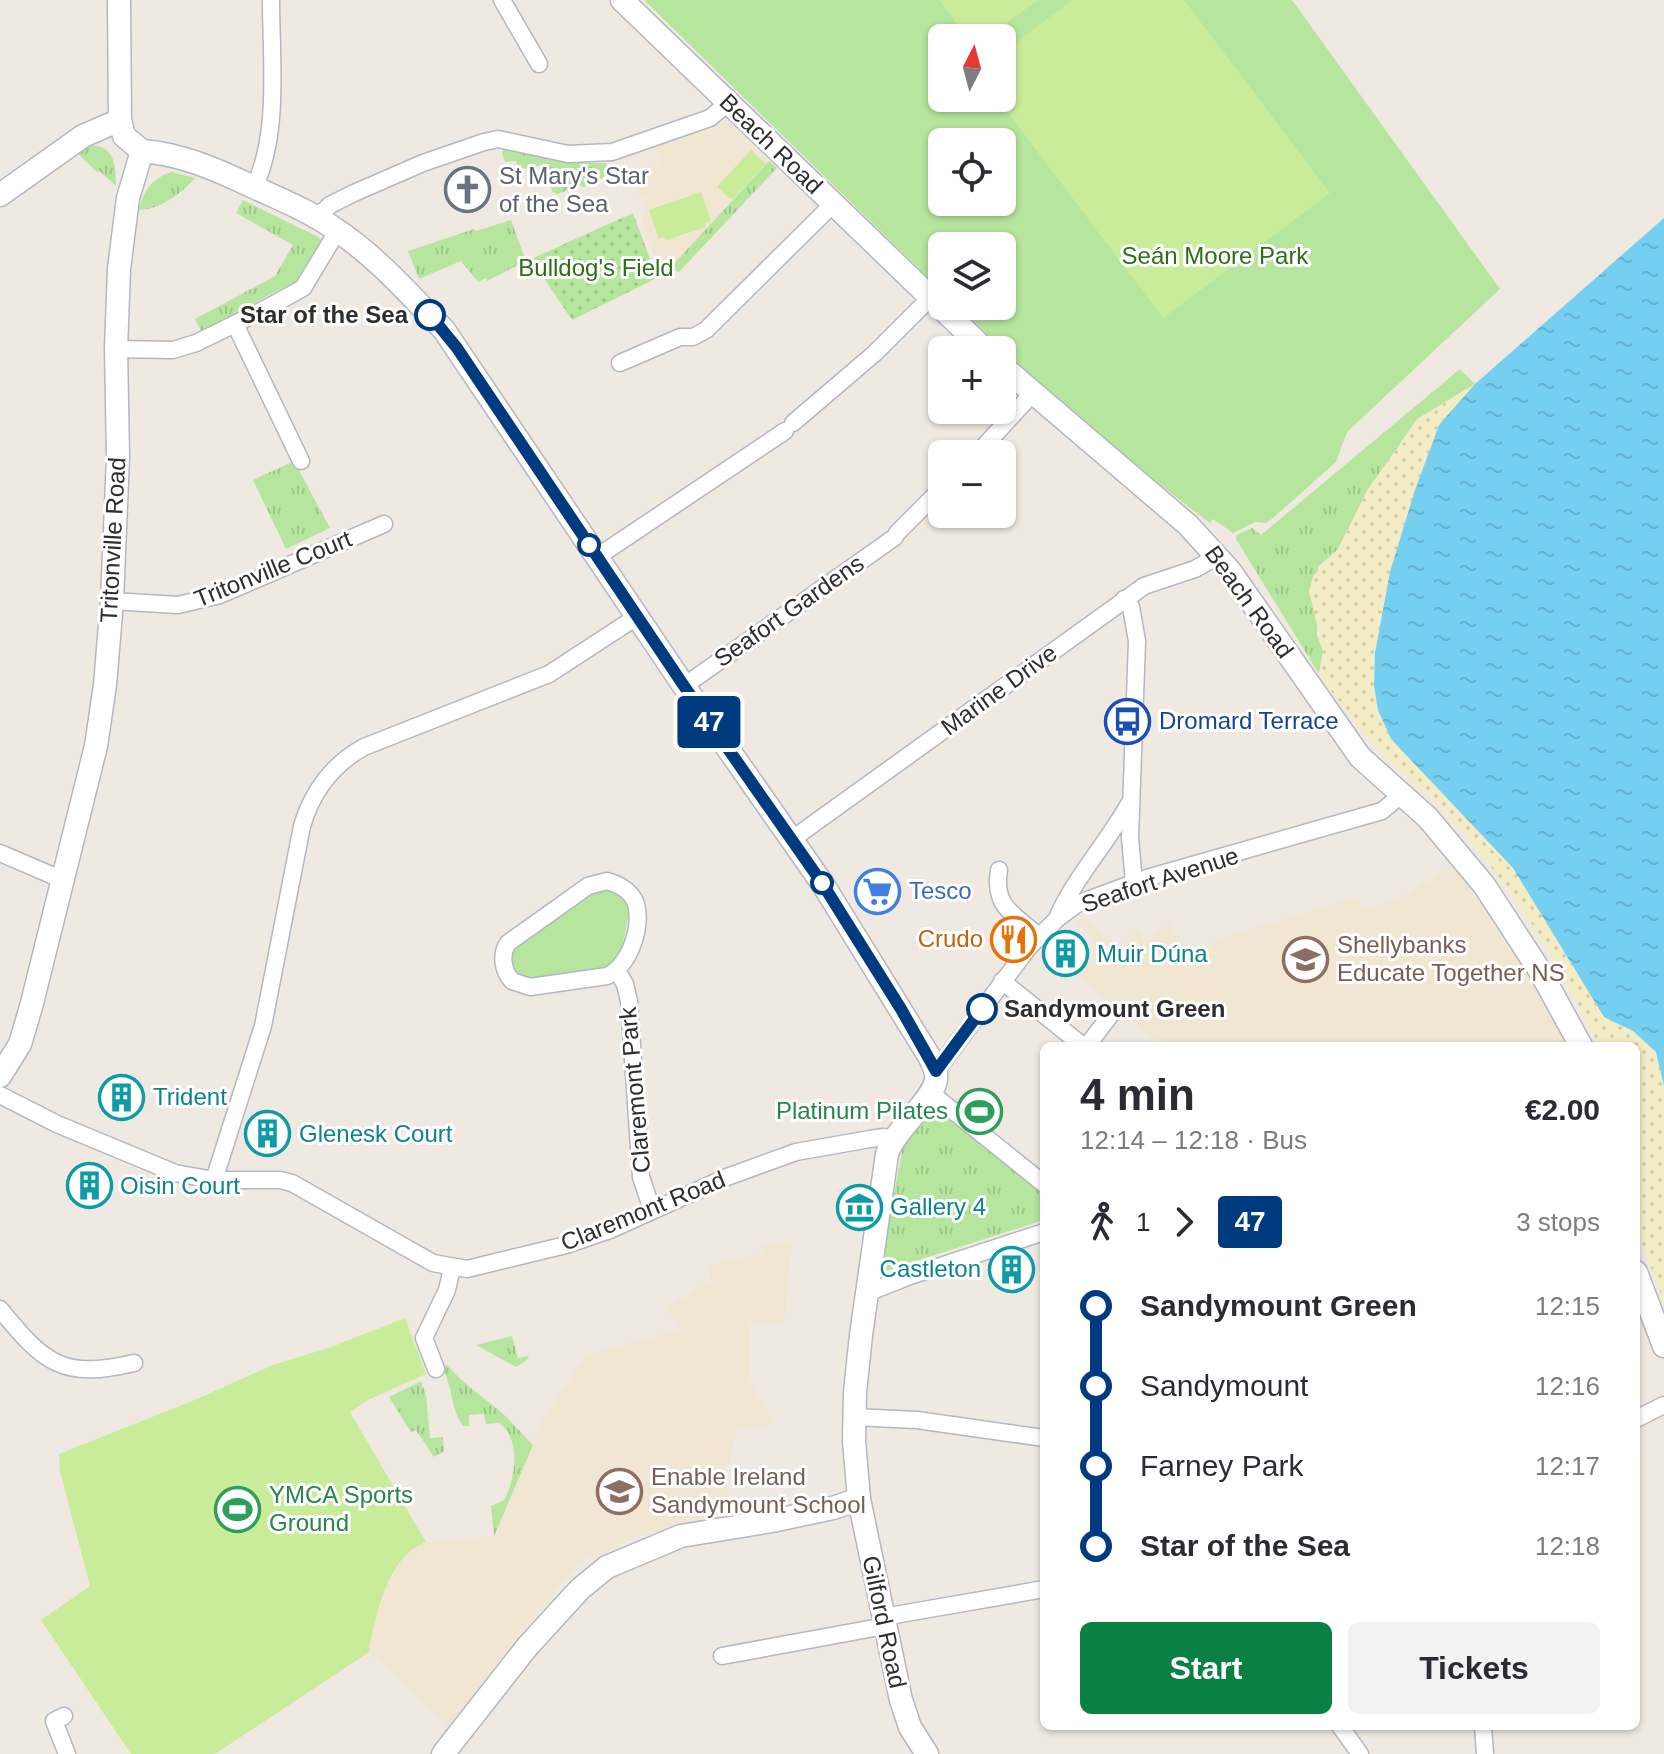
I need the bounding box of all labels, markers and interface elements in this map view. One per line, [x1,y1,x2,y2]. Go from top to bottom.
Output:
north arrow [928,24,1016,112]
map controls [928,24,1016,528]
street label: Beach Road [714,88,828,199]
button: locate [928,128,1016,216]
place label: St Mary's Star of the Sea [499,162,649,217]
church icon: St Mary's Star of the Sea [444,166,492,214]
button: layers [928,232,1016,320]
park label: Seán Moore Park [1122,242,1309,269]
park label: Bulldog's Field [518,254,674,281]
marker: Star of the Sea [415,300,445,330]
place label: Star of the Sea [240,301,409,328]
button: + [928,336,1016,424]
button: − [928,440,1016,528]
street label: Tritonville Road [95,456,130,623]
street label: Tritonville Court [190,525,356,612]
unlabelled marker [578,534,600,556]
street label: Beach Road [1200,540,1299,663]
street label: Seafort Gardens [709,549,869,672]
street label: Marine Drive [936,639,1062,740]
line badge: 47 [673,696,745,748]
bus stop icon: Dromard Terrace [1104,697,1152,745]
text: 47 [693,706,725,737]
place label: Dromard Terrace [1159,707,1339,734]
street label: Seafort Avenue [1078,841,1242,918]
supermarket icon: Tesco [854,867,902,915]
unlabelled marker [811,872,833,894]
place label: Tesco [909,877,972,904]
restaurant icon: Crudo [990,915,1038,963]
place label: Crudo [918,925,983,952]
building icon: Muir Dúna [1042,930,1090,978]
place label: Shellybanks Educate Together NS [1337,931,1565,986]
school or university icon: Shellybanks Educate Together NS [1282,935,1330,983]
place label: Muir Dúna [1097,940,1208,967]
marker: Sandymount Green [967,994,997,1024]
place label: Sandymount Green [1004,995,1225,1022]
street label: Claremont Park [614,1005,655,1174]
text: 4 min [1080,1070,1195,1119]
building icon: Trident [98,1073,146,1121]
place label: Trident [153,1083,227,1110]
sports icon: Platinum Pilates [955,1087,1003,1135]
text: €2.00 [1525,1093,1600,1126]
place label: Platinum Pilates [776,1097,948,1124]
building icon: Glenesk Court [244,1110,292,1158]
place label: Glenesk Court [299,1120,453,1147]
text: 12:14 – 12:18 · Bus [1080,1125,1307,1155]
building icon: Oisin Court [65,1162,113,1210]
street label: Claremont Road [557,1165,729,1256]
place label: Oisin Court [120,1172,240,1199]
museum icon: Gallery 4 [835,1183,883,1231]
place label: Gallery 4 [890,1193,986,1220]
icon: walk [1080,1200,1124,1244]
icon: forward [1162,1200,1206,1244]
text: 47 [1234,1206,1266,1237]
text: 1 [1136,1207,1150,1237]
text: 3 stops [1516,1207,1600,1237]
building icon: Castleton [988,1245,1036,1293]
place label: Castleton [880,1255,981,1282]
text: Sandymount Green [1140,1289,1417,1322]
text: 12:15 [1535,1291,1600,1321]
text: Sandymount [1140,1369,1308,1402]
text: 12:16 [1535,1371,1600,1401]
text: Farney Park [1140,1449,1303,1482]
text: 12:17 [1535,1451,1600,1481]
place label: Enable Ireland Sandymount School [651,1463,866,1518]
school or university icon: Enable Ireland Sandymount School [596,1467,644,1515]
place label: YMCA Sports Ground [269,1481,413,1536]
sports icon: YMCA Sports Ground [214,1485,262,1533]
text: Star of the Sea [1140,1529,1350,1562]
text: 12:18 [1535,1531,1600,1561]
street label: Gilford Road [857,1553,912,1691]
button: Start [1080,1622,1332,1714]
button: Tickets [1348,1622,1600,1714]

